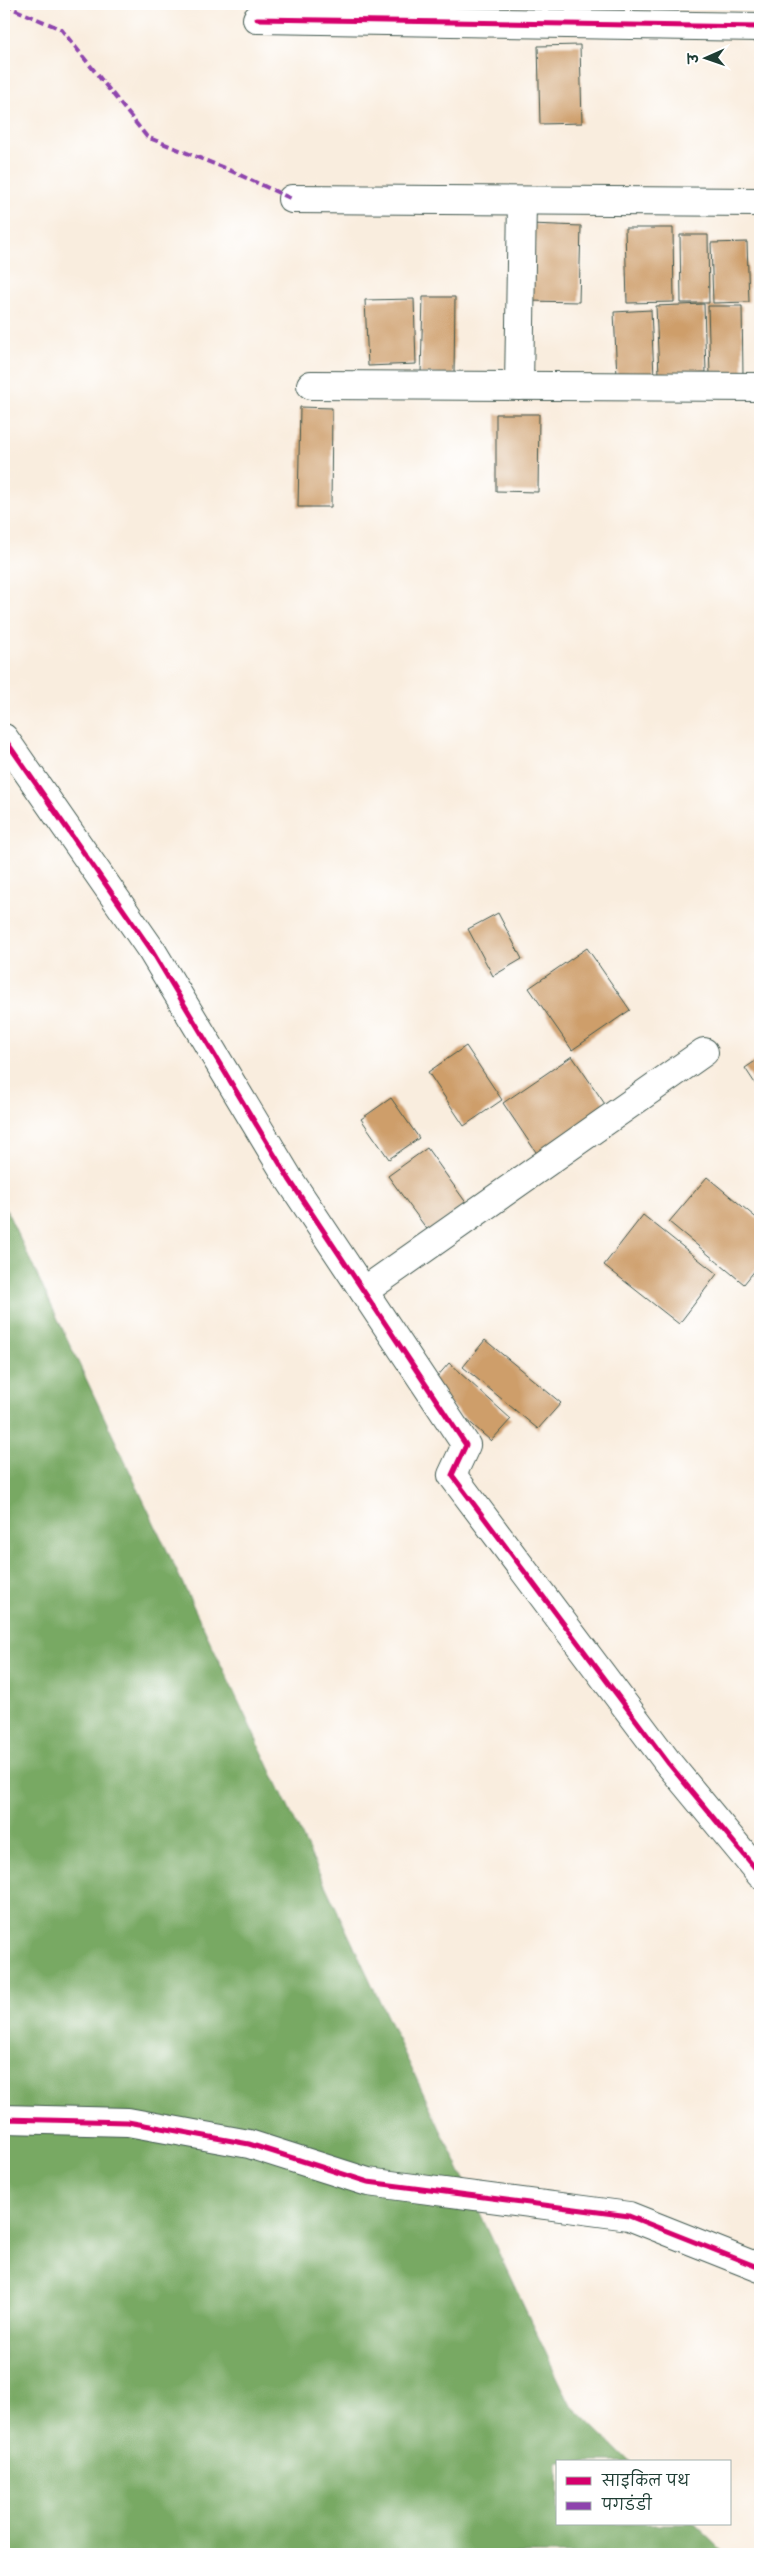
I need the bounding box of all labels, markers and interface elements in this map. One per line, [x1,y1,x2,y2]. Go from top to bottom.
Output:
north arrow [682,32,732,82]
text: उ [682,52,703,65]
legend [556,2460,732,2526]
text: साइकिल पथ [601,2468,690,2491]
text: पगडंडी [601,2492,652,2515]

